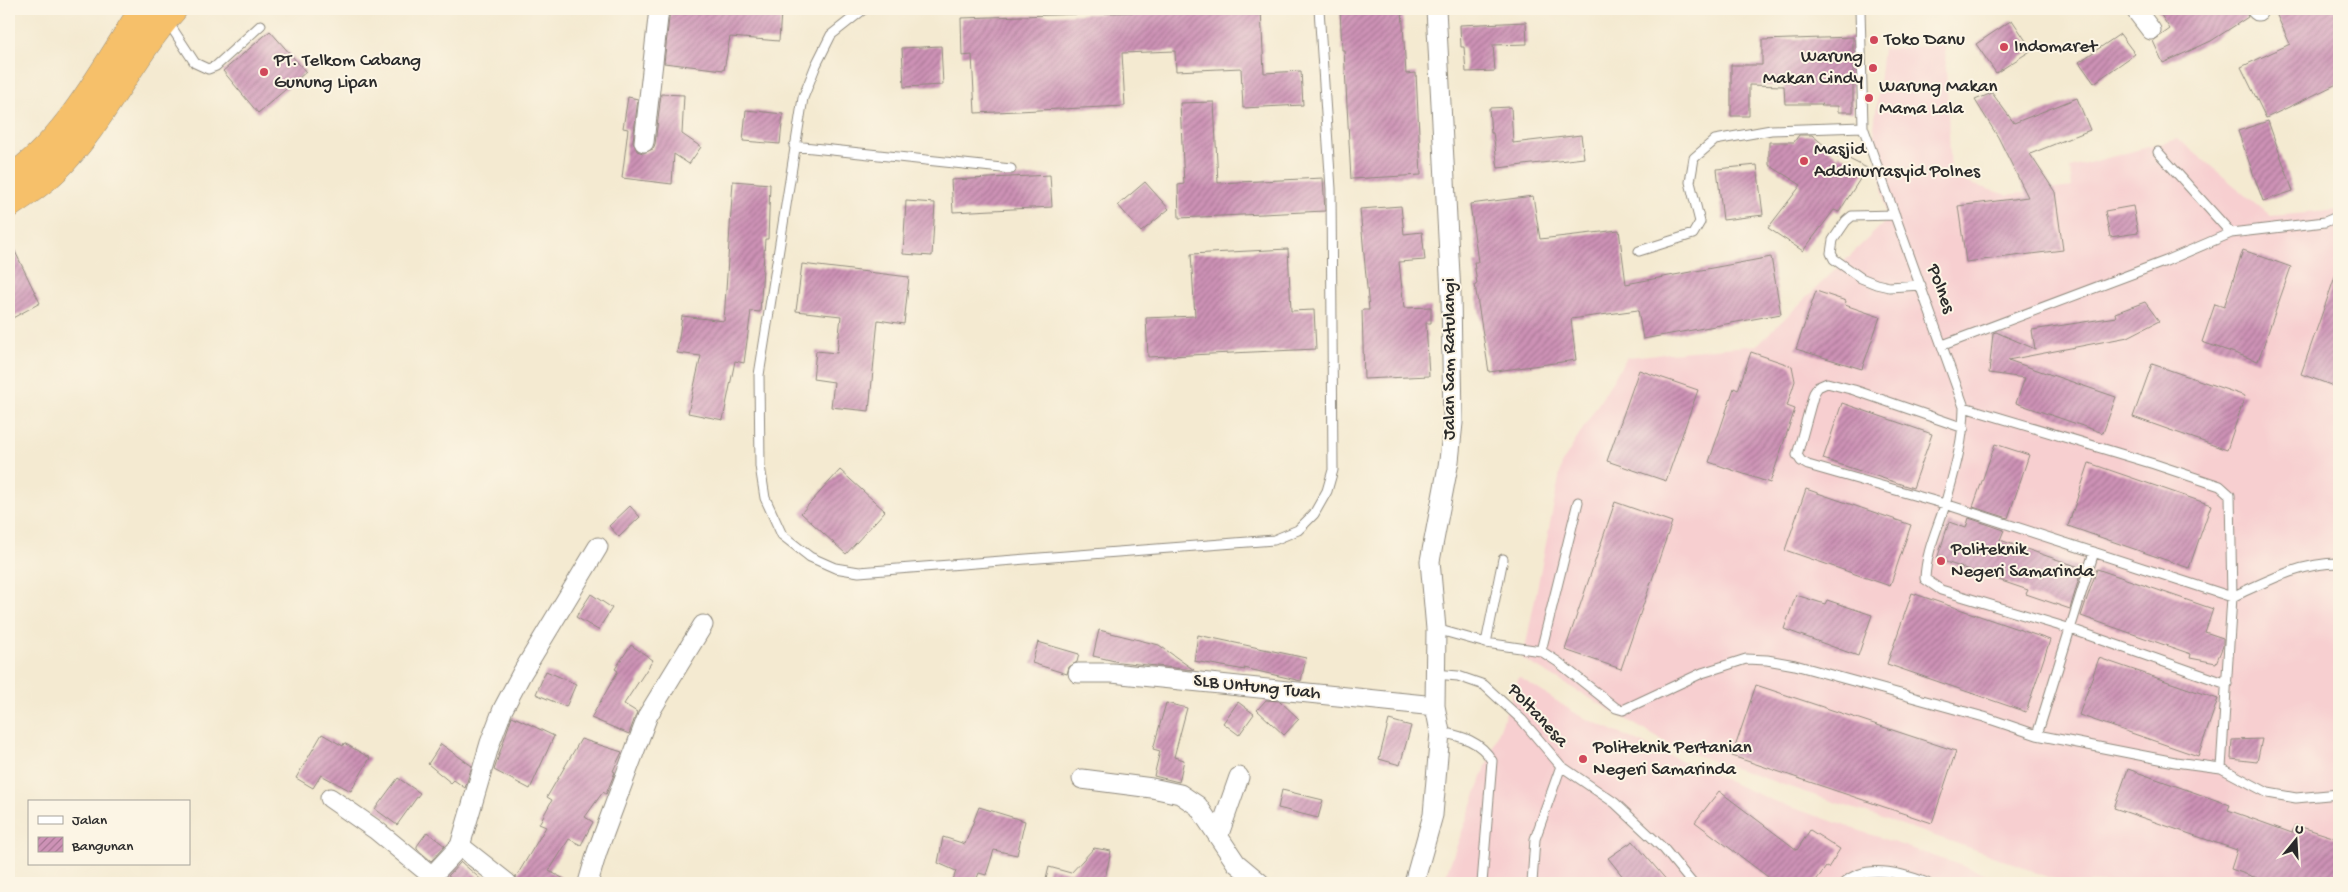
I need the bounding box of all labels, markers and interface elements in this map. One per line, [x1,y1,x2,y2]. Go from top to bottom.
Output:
place label: Toko Danu [1883,29,1965,52]
marker: Toko Danu [1868,34,1880,46]
place label: Indomaret [2014,36,2099,59]
marker: Indomaret [1998,41,2010,53]
place label: Warung Makan Cindy [1763,46,1864,91]
place label: PT. Telkom Cabang Gunung Lipan [273,50,421,95]
marker: Warung Makan Cindy [1867,62,1879,74]
marker: PT. Telkom Cabang Gunung Lipan [258,66,270,78]
place label: Warung Makan Mama Lala [1879,76,1997,121]
marker: Warung Makan Mama Lala [1863,92,1875,104]
place label: Masjid Addinurrasyid Polnes [1814,139,1981,184]
marker: Masjid Addinurrasyid Polnes [1798,155,1810,167]
street label: Polnes [1920,260,1960,318]
street label: Jalan Sam Ratulangi [1439,278,1462,440]
place label: Politeknik Negeri Samarinda [1950,539,2096,584]
marker: Politeknik Negeri Samarinda [1935,555,1947,567]
street label: SLB Untung Tuah [1192,670,1322,706]
street label: Poltanesa [1501,678,1573,754]
place label: Politeknik Pertanian Negeri Samarinda [1592,737,1752,782]
marker: Politeknik Pertanian Negeri Samarinda [1577,753,1589,765]
legend [28,800,190,864]
text: Jalan [72,812,107,830]
north arrow [2270,814,2320,864]
text: U [2293,821,2306,839]
text: Bangunan [71,838,133,856]

